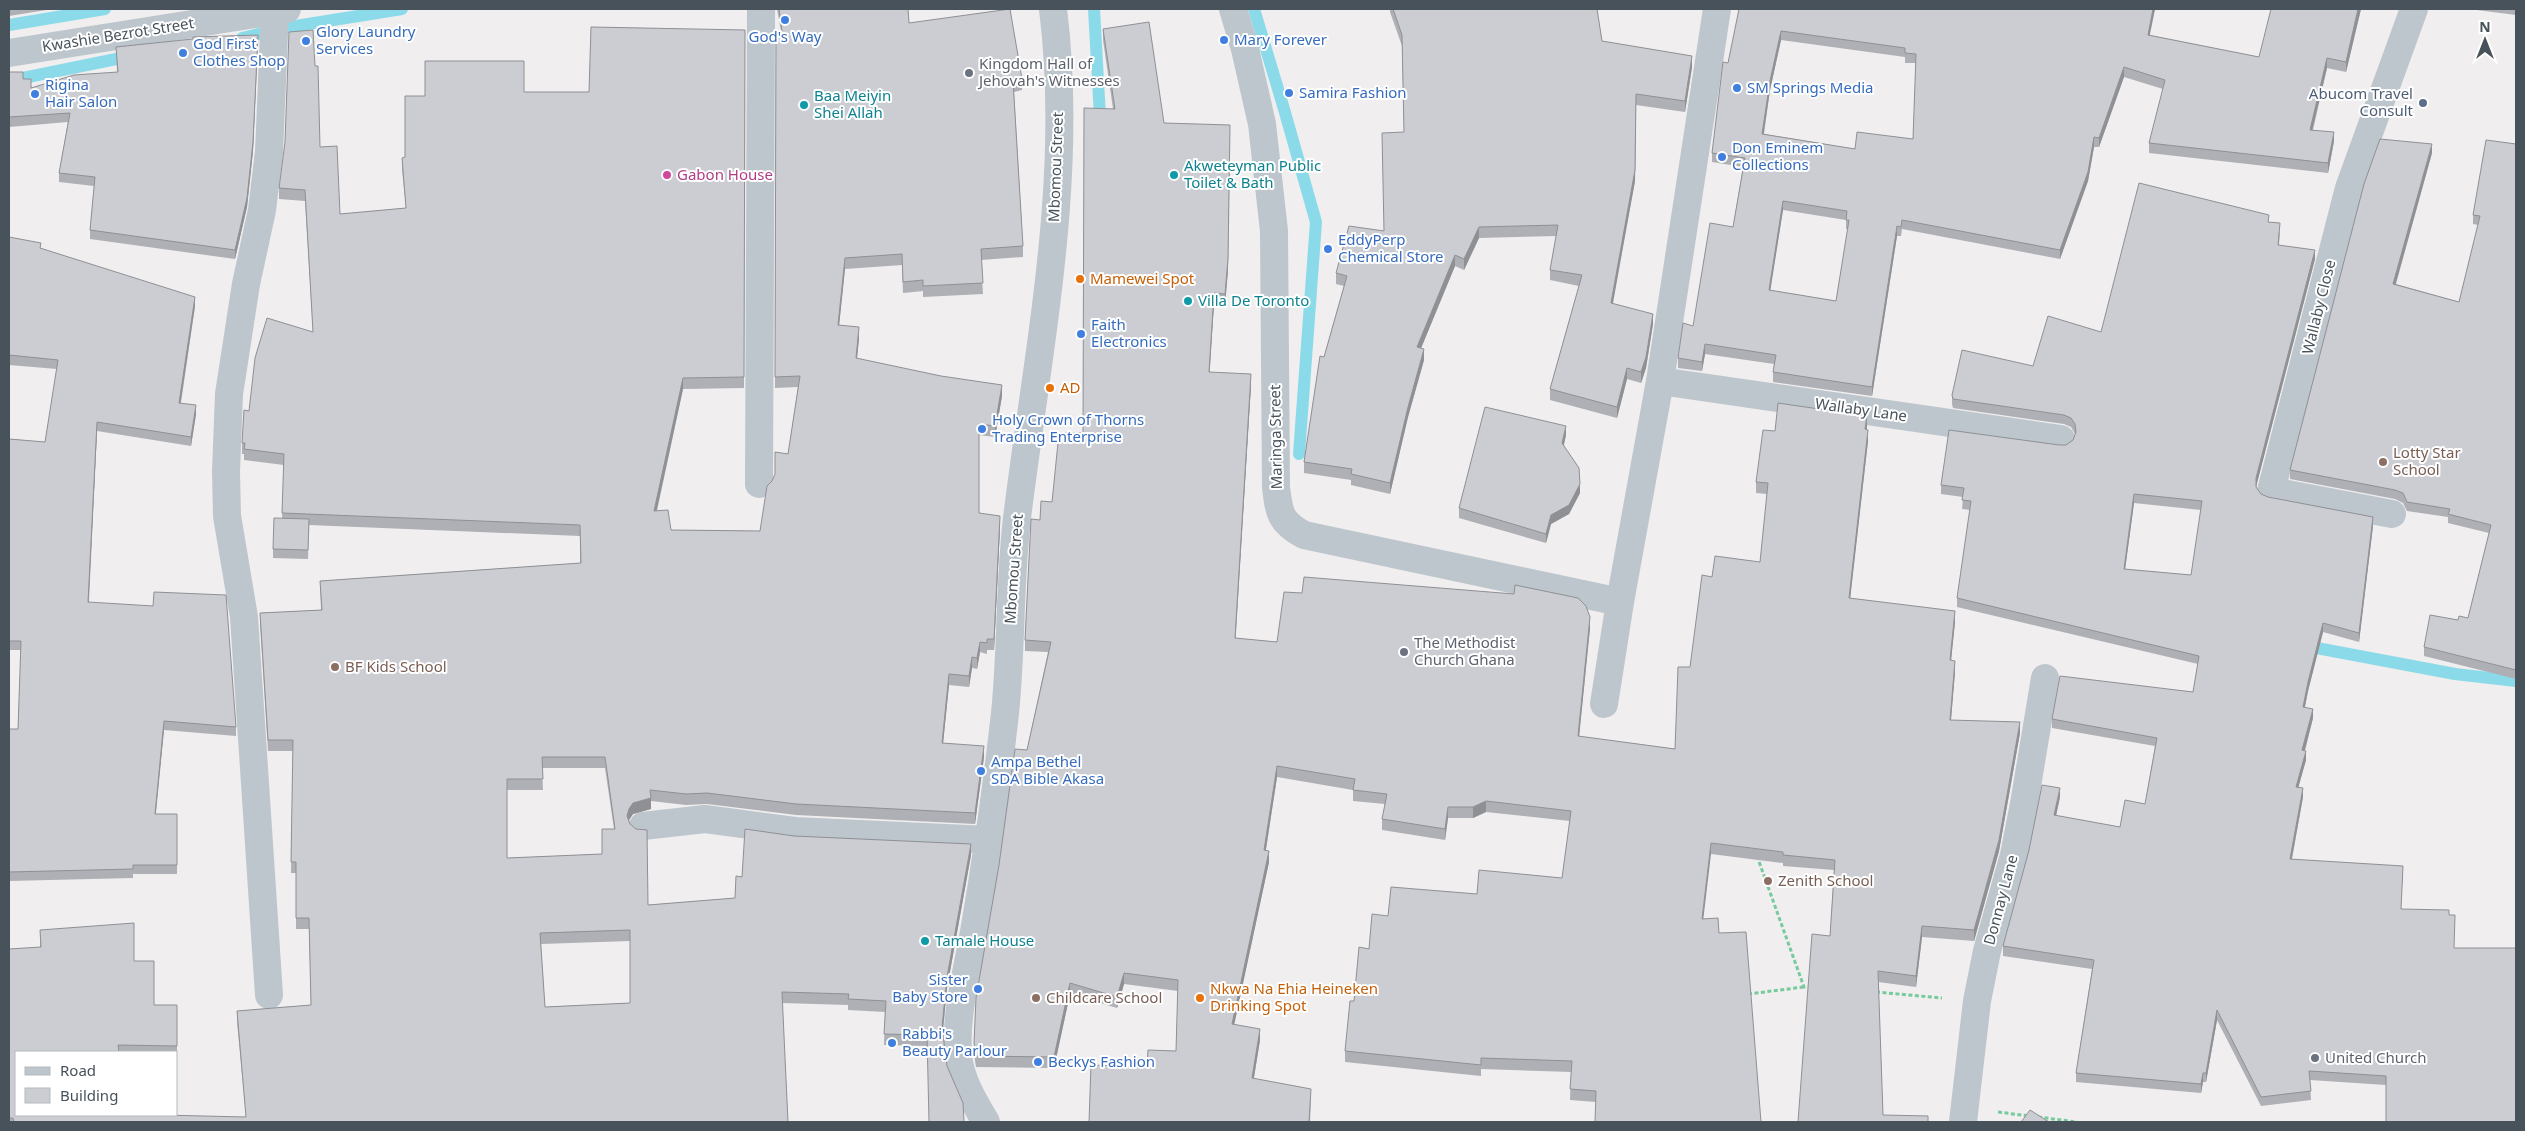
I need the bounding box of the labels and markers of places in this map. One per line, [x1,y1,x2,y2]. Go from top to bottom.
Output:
marker: God's Way [779,14,791,26]
place label: Glory Laundry Services [316,21,416,58]
place label: God's Way [749,26,822,46]
place label: Mary Forever [1234,29,1327,49]
place label: God First Clothes Shop [193,33,285,70]
marker: Mary Forever [1218,34,1230,46]
marker: Glory Laundry Services [300,35,312,47]
marker: God First Clothes Shop [177,47,189,59]
place label: Kingdom Hall of Jehovah's Witnesses [977,53,1120,90]
marker: Kingdom Hall of Jehovah's Witnesses [963,67,975,79]
place label: Rigina Hair Salon [45,74,117,111]
place label: SM Springs Media [1747,77,1873,97]
place label: Samira Fashion [1299,82,1407,102]
marker: SM Springs Media [1731,82,1743,94]
place label: Abucom Travel Consult [2309,83,2414,120]
place label: Baa Meiyin Shei Allah [814,85,891,122]
marker: Samira Fashion [1283,87,1295,99]
marker: Rigina Hair Salon [29,88,41,100]
marker: Abucom Travel Consult [2417,97,2429,109]
marker: Baa Meiyin Shei Allah [798,99,810,111]
place label: Don Eminem Collections [1732,137,1823,174]
marker: Don Eminem Collections [1716,151,1728,163]
place label: Akweteyman Public Toilet & Bath [1184,155,1321,192]
place label: Gabon House [677,164,773,184]
marker: Gabon House [661,169,673,181]
marker: Akweteyman Public Toilet & Bath [1168,169,1180,181]
place label: EddyPerp Chemical Store [1338,229,1444,266]
marker: EddyPerp Chemical Store [1322,243,1334,255]
place label: Mamewei Spot [1090,268,1195,288]
marker: Mamewei Spot [1074,273,1086,285]
place label: Villa De Toronto [1198,290,1309,310]
marker: Villa De Toronto [1182,295,1194,307]
place label: Faith Electronics [1091,314,1167,351]
marker: Faith Electronics [1075,328,1087,340]
place label: AD [1060,377,1081,397]
marker: AD [1044,382,1056,394]
place label: Holy Crown of Thorns Trading Enterprise [992,409,1144,446]
marker: Holy Crown of Thorns Trading Enterprise [976,423,988,435]
place label: Lotty Star School [2393,442,2461,479]
marker: Lotty Star School [2377,456,2389,468]
place label: The Methodist Church Ghana [1414,632,1516,669]
marker: The Methodist Church Ghana [1398,646,1410,658]
place label: BF Kids School [345,656,447,676]
marker: BF Kids School [329,661,341,673]
place label: Ampa Bethel SDA Bible Akasa [991,751,1104,788]
marker: Ampa Bethel SDA Bible Akasa [975,765,987,777]
place label: Zenith School [1778,870,1874,890]
marker: Zenith School [1762,875,1774,887]
place label: Tamale House [935,930,1034,950]
marker: Tamale House [919,935,931,947]
place label: Sister Baby Store [892,969,968,1006]
place label: Nkwa Na Ehia Heineken Drinking Spot [1210,978,1378,1015]
marker: Sister Baby Store [972,983,984,995]
place label: Childcare School [1046,987,1162,1007]
marker: Childcare School [1030,992,1042,1004]
marker: Nkwa Na Ehia Heineken Drinking Spot [1194,992,1206,1004]
place label: Rabbi's Beauty Parlour [902,1023,1007,1060]
marker: Rabbi's Beauty Parlour [886,1037,898,1049]
place label: United Church [2325,1047,2427,1067]
place label: Beckys Fashion [1048,1051,1155,1071]
marker: United Church [2309,1052,2321,1064]
marker: Beckys Fashion [1032,1056,1044,1068]

